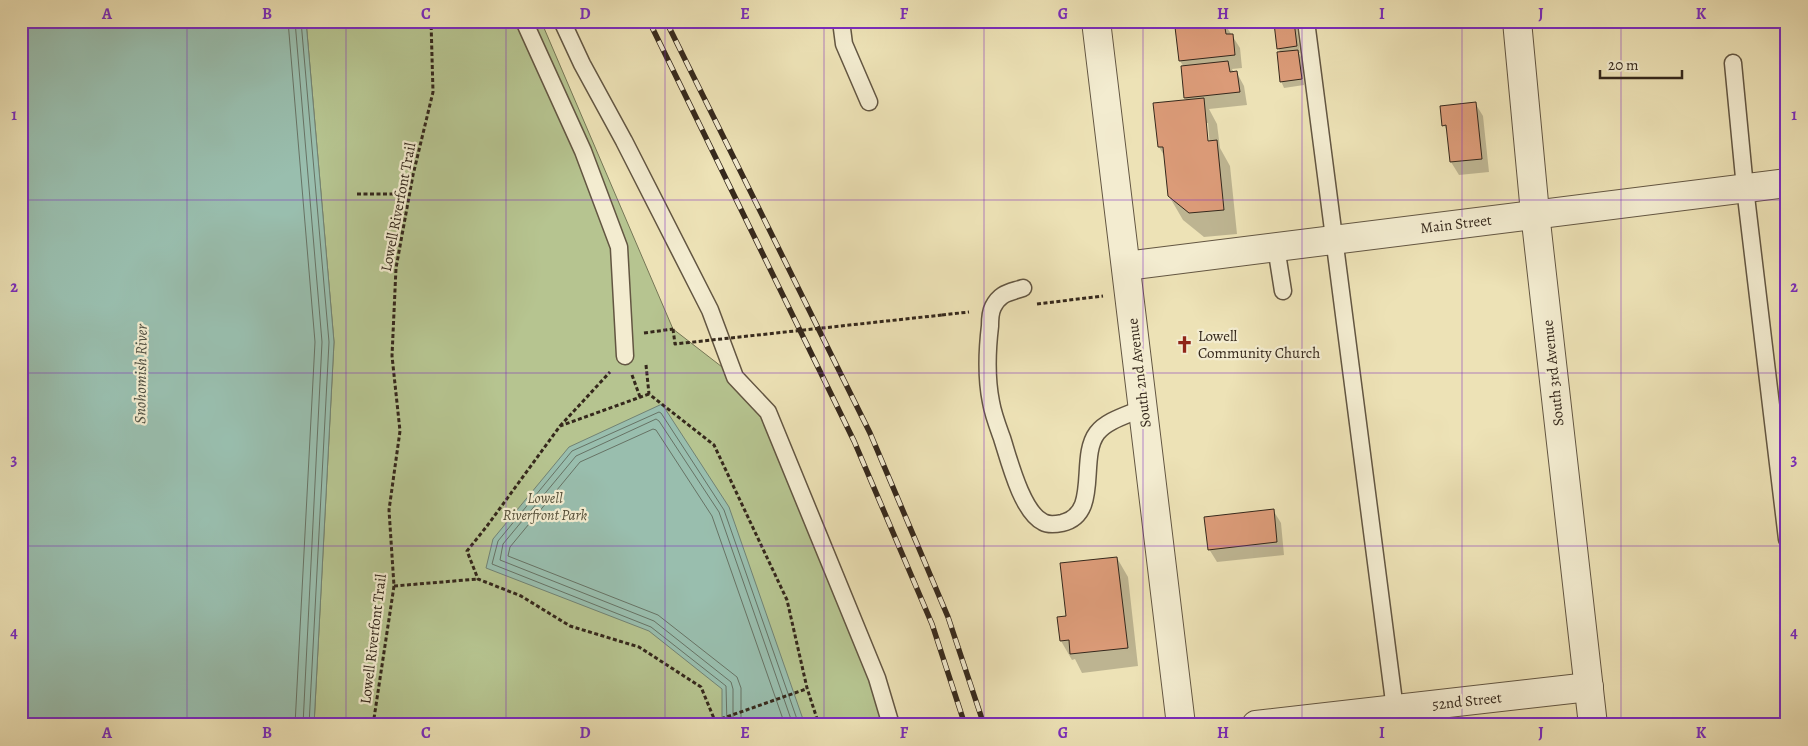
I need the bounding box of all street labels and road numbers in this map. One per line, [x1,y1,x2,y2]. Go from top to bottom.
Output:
street label: Lowell Riverfont Trail [376,141,420,273]
street label: Main Street [1419,210,1493,238]
street label: South 2nd Avenue [1122,317,1156,429]
street label: South 3rd Avenue [1537,319,1569,427]
street label: Lowell Riverfont Trail [355,573,391,705]
street label: 52nd Street [1431,687,1503,715]

